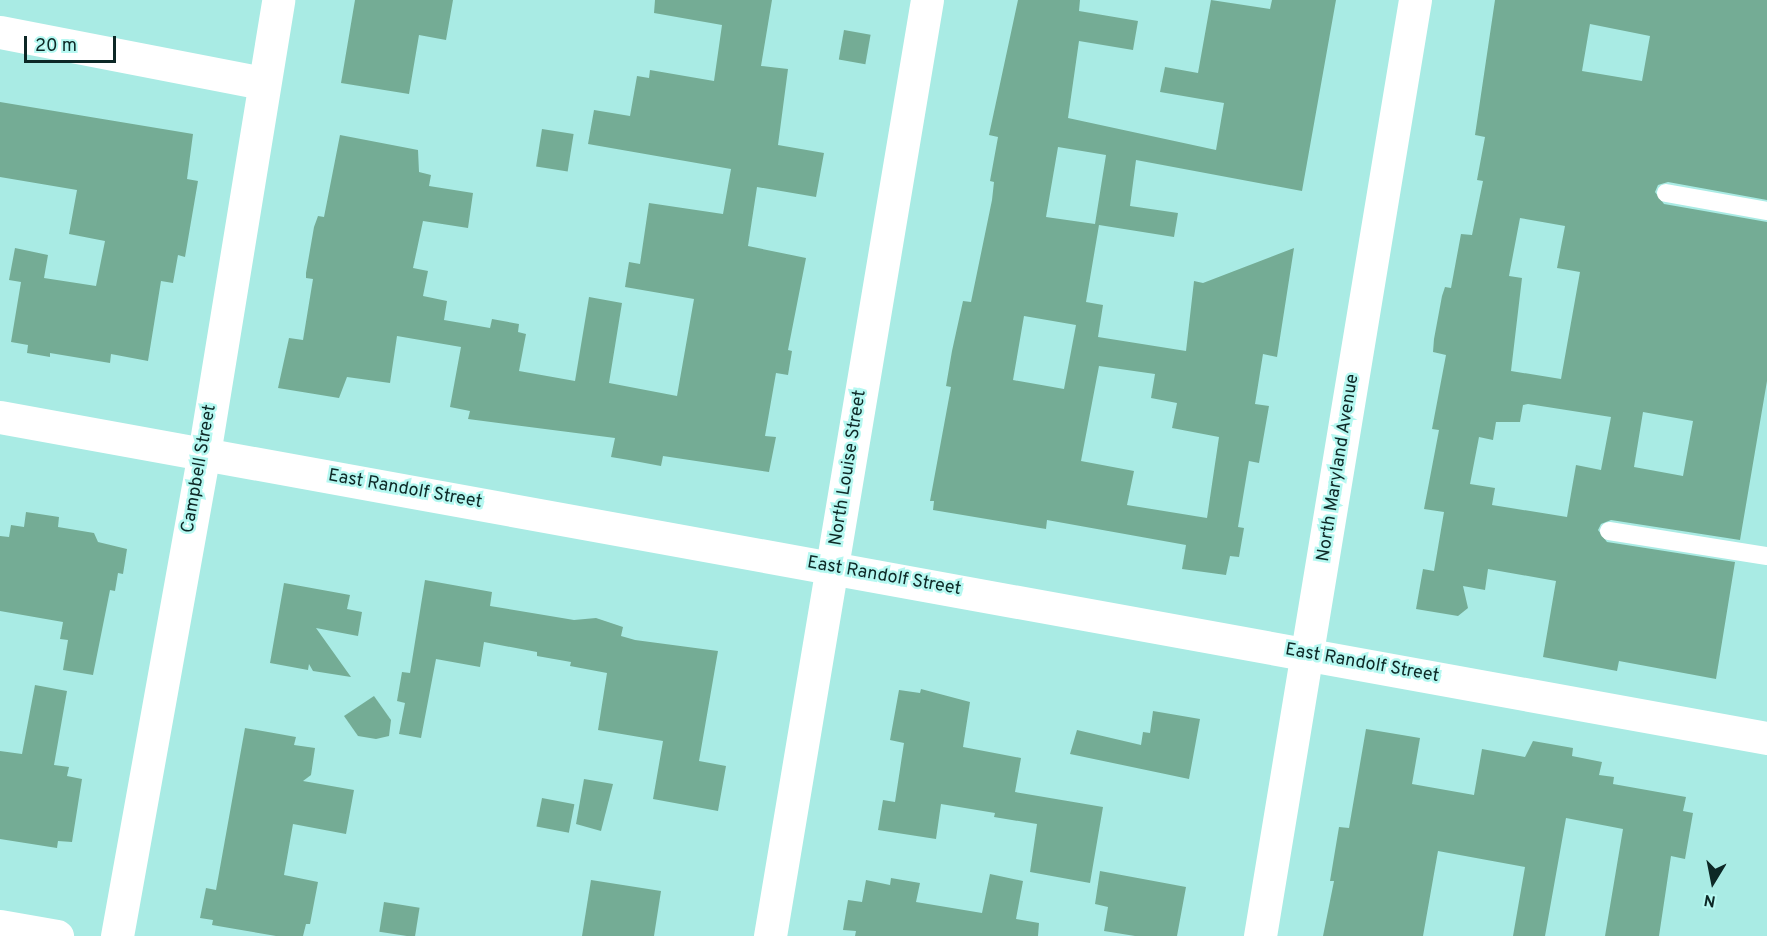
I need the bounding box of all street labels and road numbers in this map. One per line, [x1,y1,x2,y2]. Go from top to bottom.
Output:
street label: North Maryland Avenue [1313,372,1365,564]
street label: North Louise Street [826,389,872,547]
street label: Campbell Street [178,403,222,535]
street label: East Randolf Street [326,466,484,514]
street label: East Randolf Street [805,553,963,601]
street label: East Randolf Street [1283,640,1441,688]

